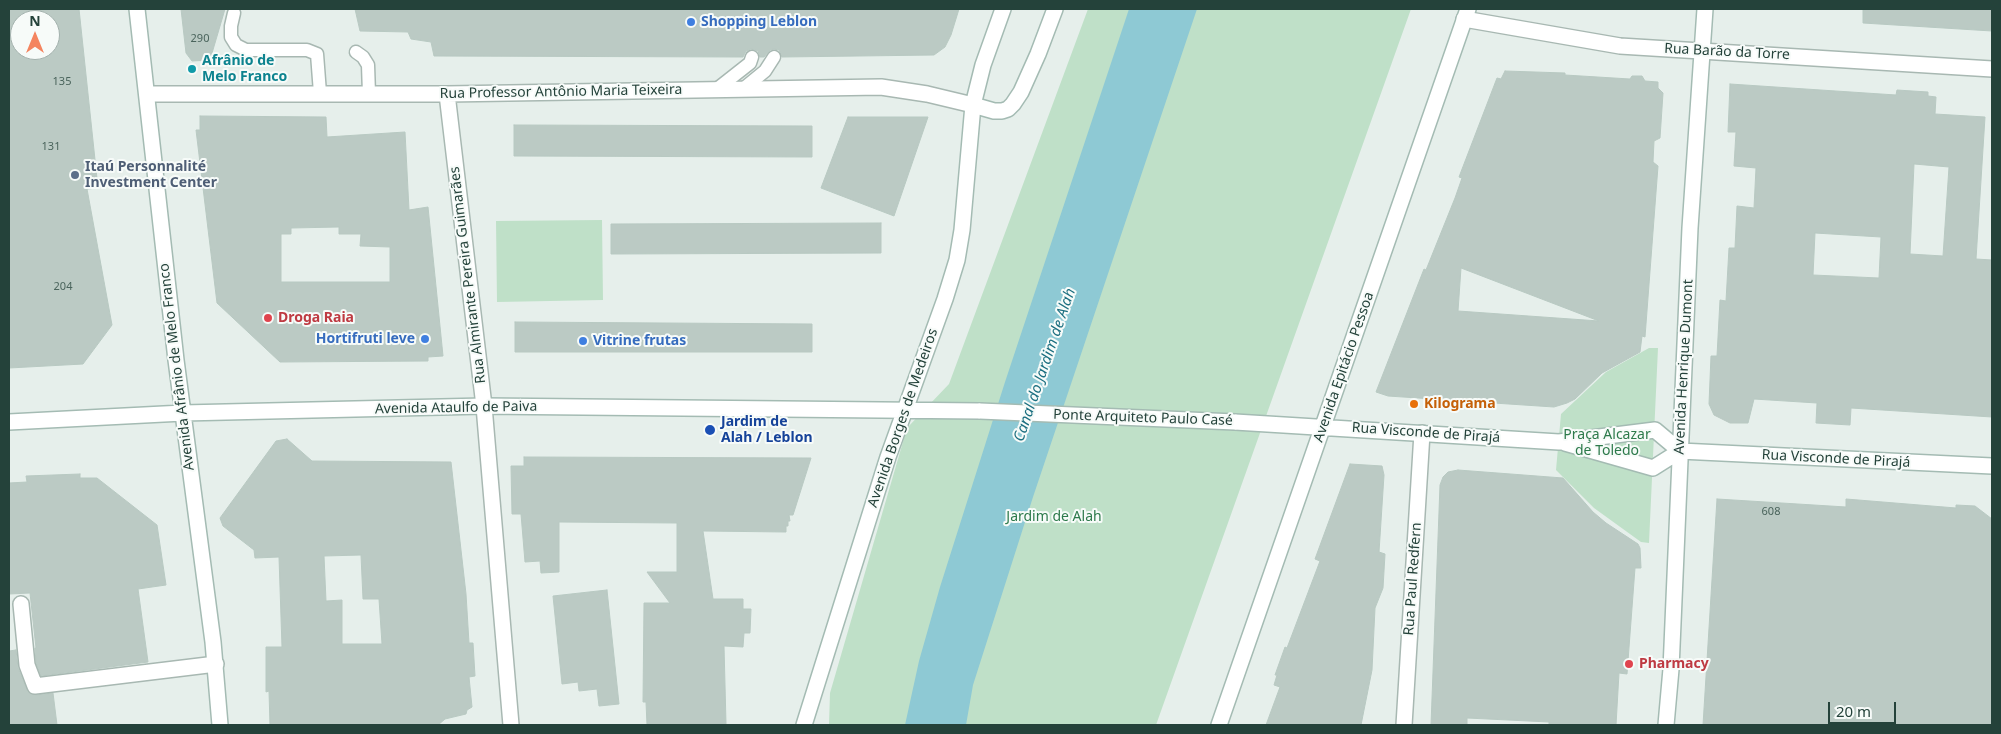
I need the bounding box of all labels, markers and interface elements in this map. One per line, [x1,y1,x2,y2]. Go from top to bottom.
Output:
north arrow [10,10,60,60]
text: N [29,11,41,30]
place label: Shopping Leblon [701,14,817,30]
marker: Shopping Leblon [685,16,697,28]
house number: 290 [191,32,209,46]
street label: Rua Barão da Torre [1664,40,1790,64]
place label: Afrânio de Melo Franco [202,53,287,85]
marker: Afrânio de Melo Franco [186,63,198,75]
house number: 135 [53,75,71,89]
street label: Rua Professor Antônio Maria Teixeira [440,81,682,103]
house number: 131 [42,140,60,154]
place label: Itaú Personnalité Investment Center [85,159,217,192]
street label: Rua Almirante Pereira Guimarães [446,166,490,384]
marker: Itaú Personnalité Investment Center [69,169,81,181]
street label: Avenida Afrânio de Melo Franco [156,262,198,472]
street label: Avenida Henrique Dumont [1671,279,1697,455]
house number: 204 [54,280,72,294]
water label: Canal do Jardim de Alah [1010,286,1080,444]
street label: Avenida Epitácio Pessoa [1310,290,1378,444]
place label: Droga Raia [278,310,354,326]
marker: Droga Raia [262,312,274,324]
street label: Avenida Borges de Medeiros [864,326,942,510]
place label: Hortifruti leve [316,331,415,347]
marker: Hortifruti leve [419,333,431,345]
place label: Vitrine frutas [593,333,686,349]
marker: Vitrine frutas [577,335,589,347]
place label: Kilograma [1424,396,1496,412]
street label: Avenida Ataulfo de Paiva [375,398,537,418]
marker: Kilograma [1408,398,1420,410]
street label: Ponte Arquiteto Paulo Casé [1053,406,1233,430]
place label: Jardim de Alah / Leblon [721,414,812,447]
street label: Rua Visconde de Pirajá [1351,419,1501,447]
marker: Jardim de Alah / Leblon [703,423,717,437]
park label: Praça Alcazar de Toledo [1563,427,1651,460]
street label: Rua Visconde de Pirajá [1761,447,1911,471]
house number: 608 [1762,505,1780,519]
park label: Jardim de Alah [1006,509,1102,525]
street label: Rua Paul Redfern [1401,522,1425,636]
place label: Pharmacy [1639,656,1709,672]
marker: Pharmacy [1623,658,1635,670]
scale bar [1831,692,1898,724]
text: 20 m [1836,701,1871,721]

